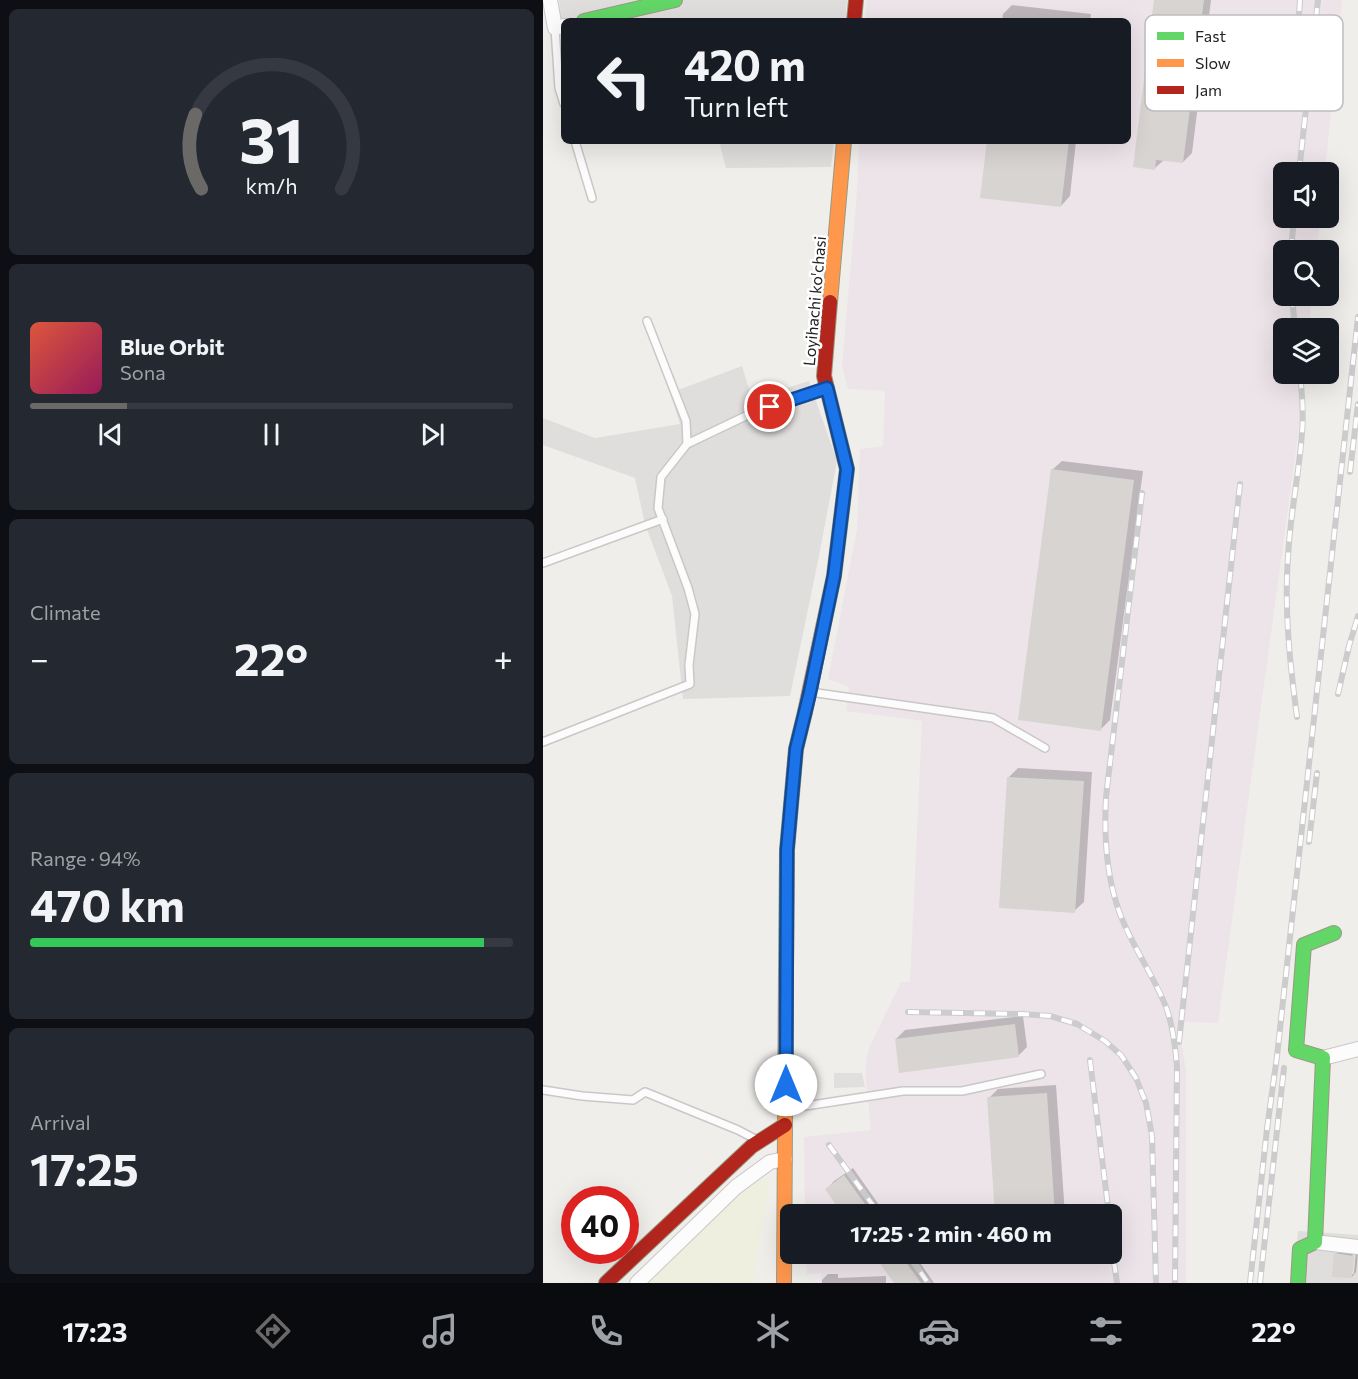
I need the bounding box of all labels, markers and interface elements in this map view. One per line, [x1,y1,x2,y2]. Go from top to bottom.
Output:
legend [1145,15,1343,111]
text: Fast [1195,26,1226,45]
text: 420 m [684,38,806,90]
icon: left [585,42,663,120]
text: Slow [1195,53,1231,72]
text: Jam [1195,80,1222,99]
text: Turn left [684,90,788,123]
text: 31 [239,100,304,176]
map controls [1273,162,1339,384]
button: sound [1273,162,1339,228]
text: km/h [245,172,298,198]
street label: Loyihachi ko'chasi [799,235,829,367]
button: search [1273,240,1339,306]
button: layers [1273,318,1339,384]
text: Blue Orbit [120,333,224,360]
text: Sona [120,360,166,384]
pin [744,381,795,432]
icon: arrive [753,390,786,423]
icon: previous [94,418,127,451]
icon: pause [255,418,288,451]
icon: next [416,418,449,451]
text: Climate [30,600,100,624]
text: 22° [234,630,308,685]
text: − [30,637,49,678]
text: + [494,637,513,678]
text: Range · 94% [30,846,141,870]
text: 470 km [30,876,185,931]
position arrow [754,1053,818,1117]
text: Arrival [30,1110,91,1134]
text: 17:25 [30,1140,139,1195]
speed limit sign: 40 [561,1186,639,1264]
text: 17:25 · 2 min · 460 m [850,1220,1052,1247]
icon: directions [252,1310,294,1352]
icon: music [419,1310,461,1352]
icon: phone [585,1310,627,1352]
icon: climate [752,1310,794,1352]
icon: car [918,1310,960,1352]
icon: filters [1085,1310,1127,1352]
text: 17:23 [62,1315,128,1348]
text: 22° [1251,1315,1296,1348]

